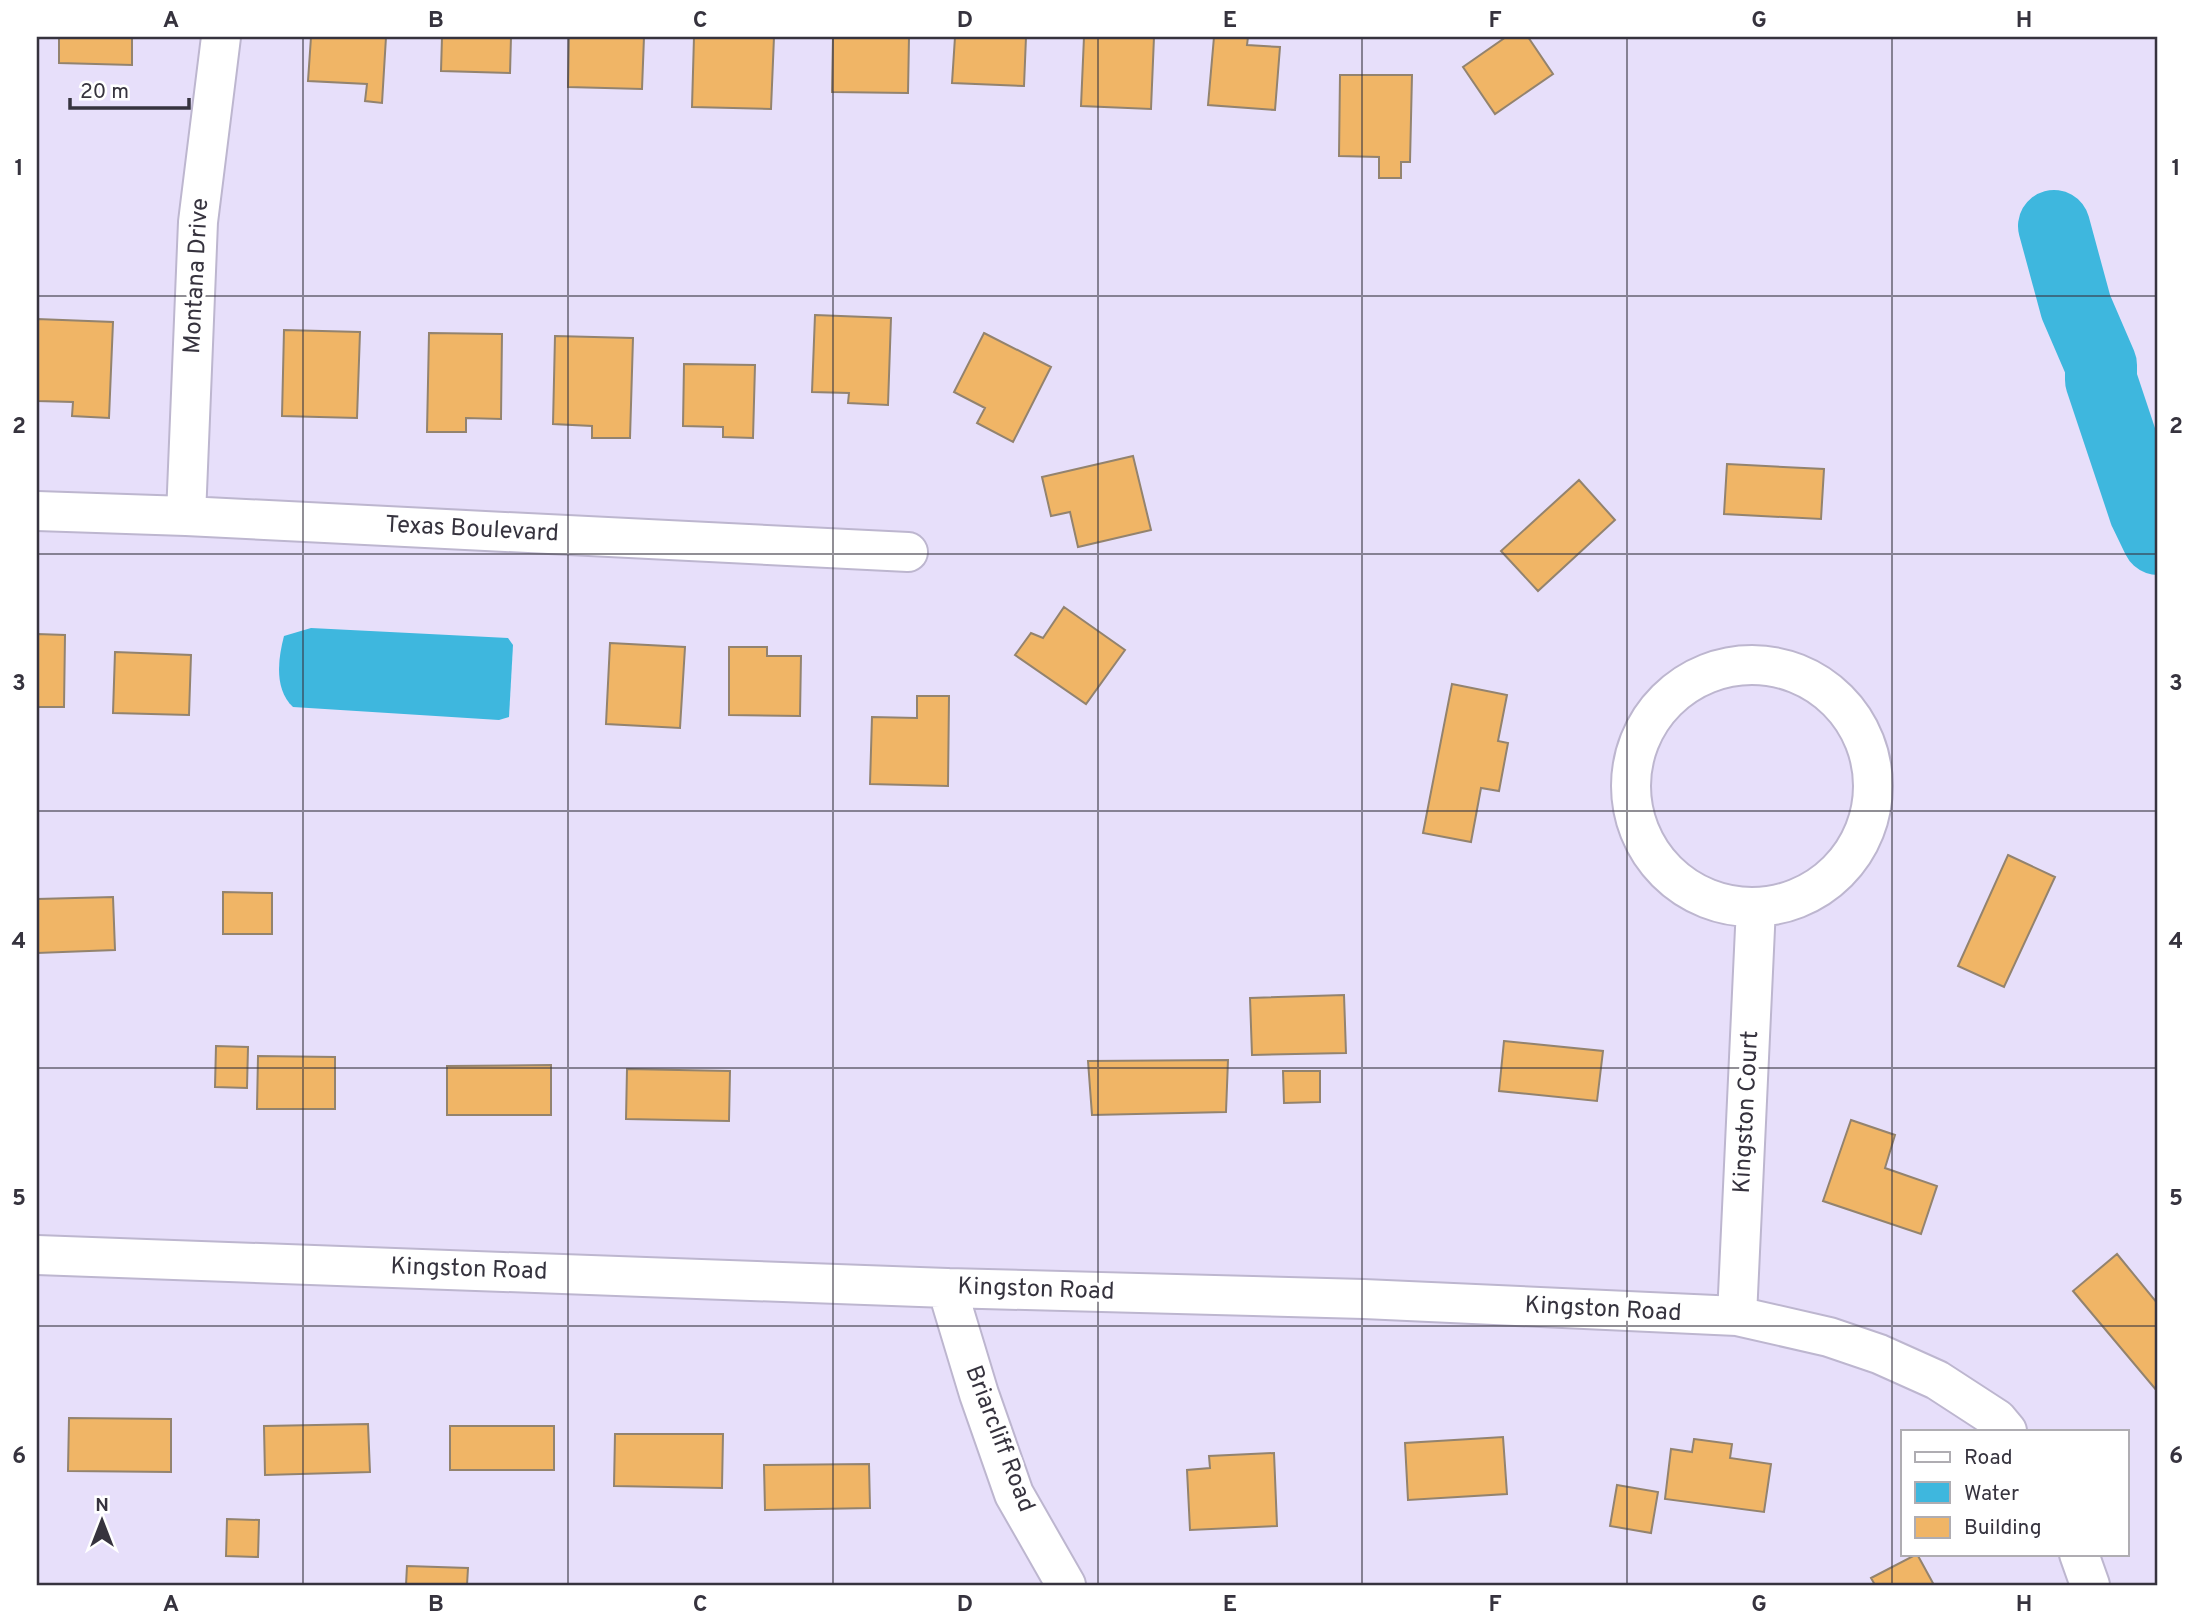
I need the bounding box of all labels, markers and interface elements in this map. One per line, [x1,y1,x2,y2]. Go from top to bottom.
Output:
text: A [163,7,179,36]
text: B [428,7,444,36]
text: C [693,7,707,36]
text: D [957,7,973,36]
text: E [1223,7,1237,36]
text: F [1488,7,1502,36]
text: G [1751,7,1767,36]
text: H [2016,7,2032,36]
scale bar [70,66,189,110]
text: 20 m [80,79,129,106]
text: 1 [14,155,24,184]
text: 1 [2171,155,2181,184]
street label: Montana Drive [178,197,216,355]
text: 2 [12,413,26,442]
text: 2 [2169,413,2183,442]
street label: Texas Boulevard [384,510,560,550]
text: 3 [12,670,26,699]
text: 3 [2169,670,2183,699]
text: 4 [12,928,26,957]
text: 4 [2169,928,2183,957]
street label: Kingston Court [1728,1030,1766,1194]
text: 5 [12,1185,26,1214]
text: 5 [2169,1185,2183,1214]
street label: Kingston Road [390,1252,548,1288]
street label: Kingston Road [957,1272,1115,1308]
street label: Kingston Road [1524,1291,1682,1329]
street label: Briarcliff Road [957,1361,1041,1517]
legend [1901,1430,2128,1556]
text: 6 [12,1443,26,1472]
text: 6 [2169,1443,2183,1472]
text: Road [1964,1445,2013,1472]
text: Water [1964,1481,2019,1508]
north arrow [66,1486,136,1556]
text: N [95,1494,109,1518]
text: Building [1964,1515,2042,1542]
text: A [163,1591,179,1620]
text: B [428,1591,444,1620]
text: C [693,1591,707,1620]
text: D [957,1591,973,1620]
text: E [1223,1591,1237,1620]
text: F [1488,1591,1502,1620]
text: G [1751,1591,1767,1620]
text: H [2016,1591,2032,1620]

